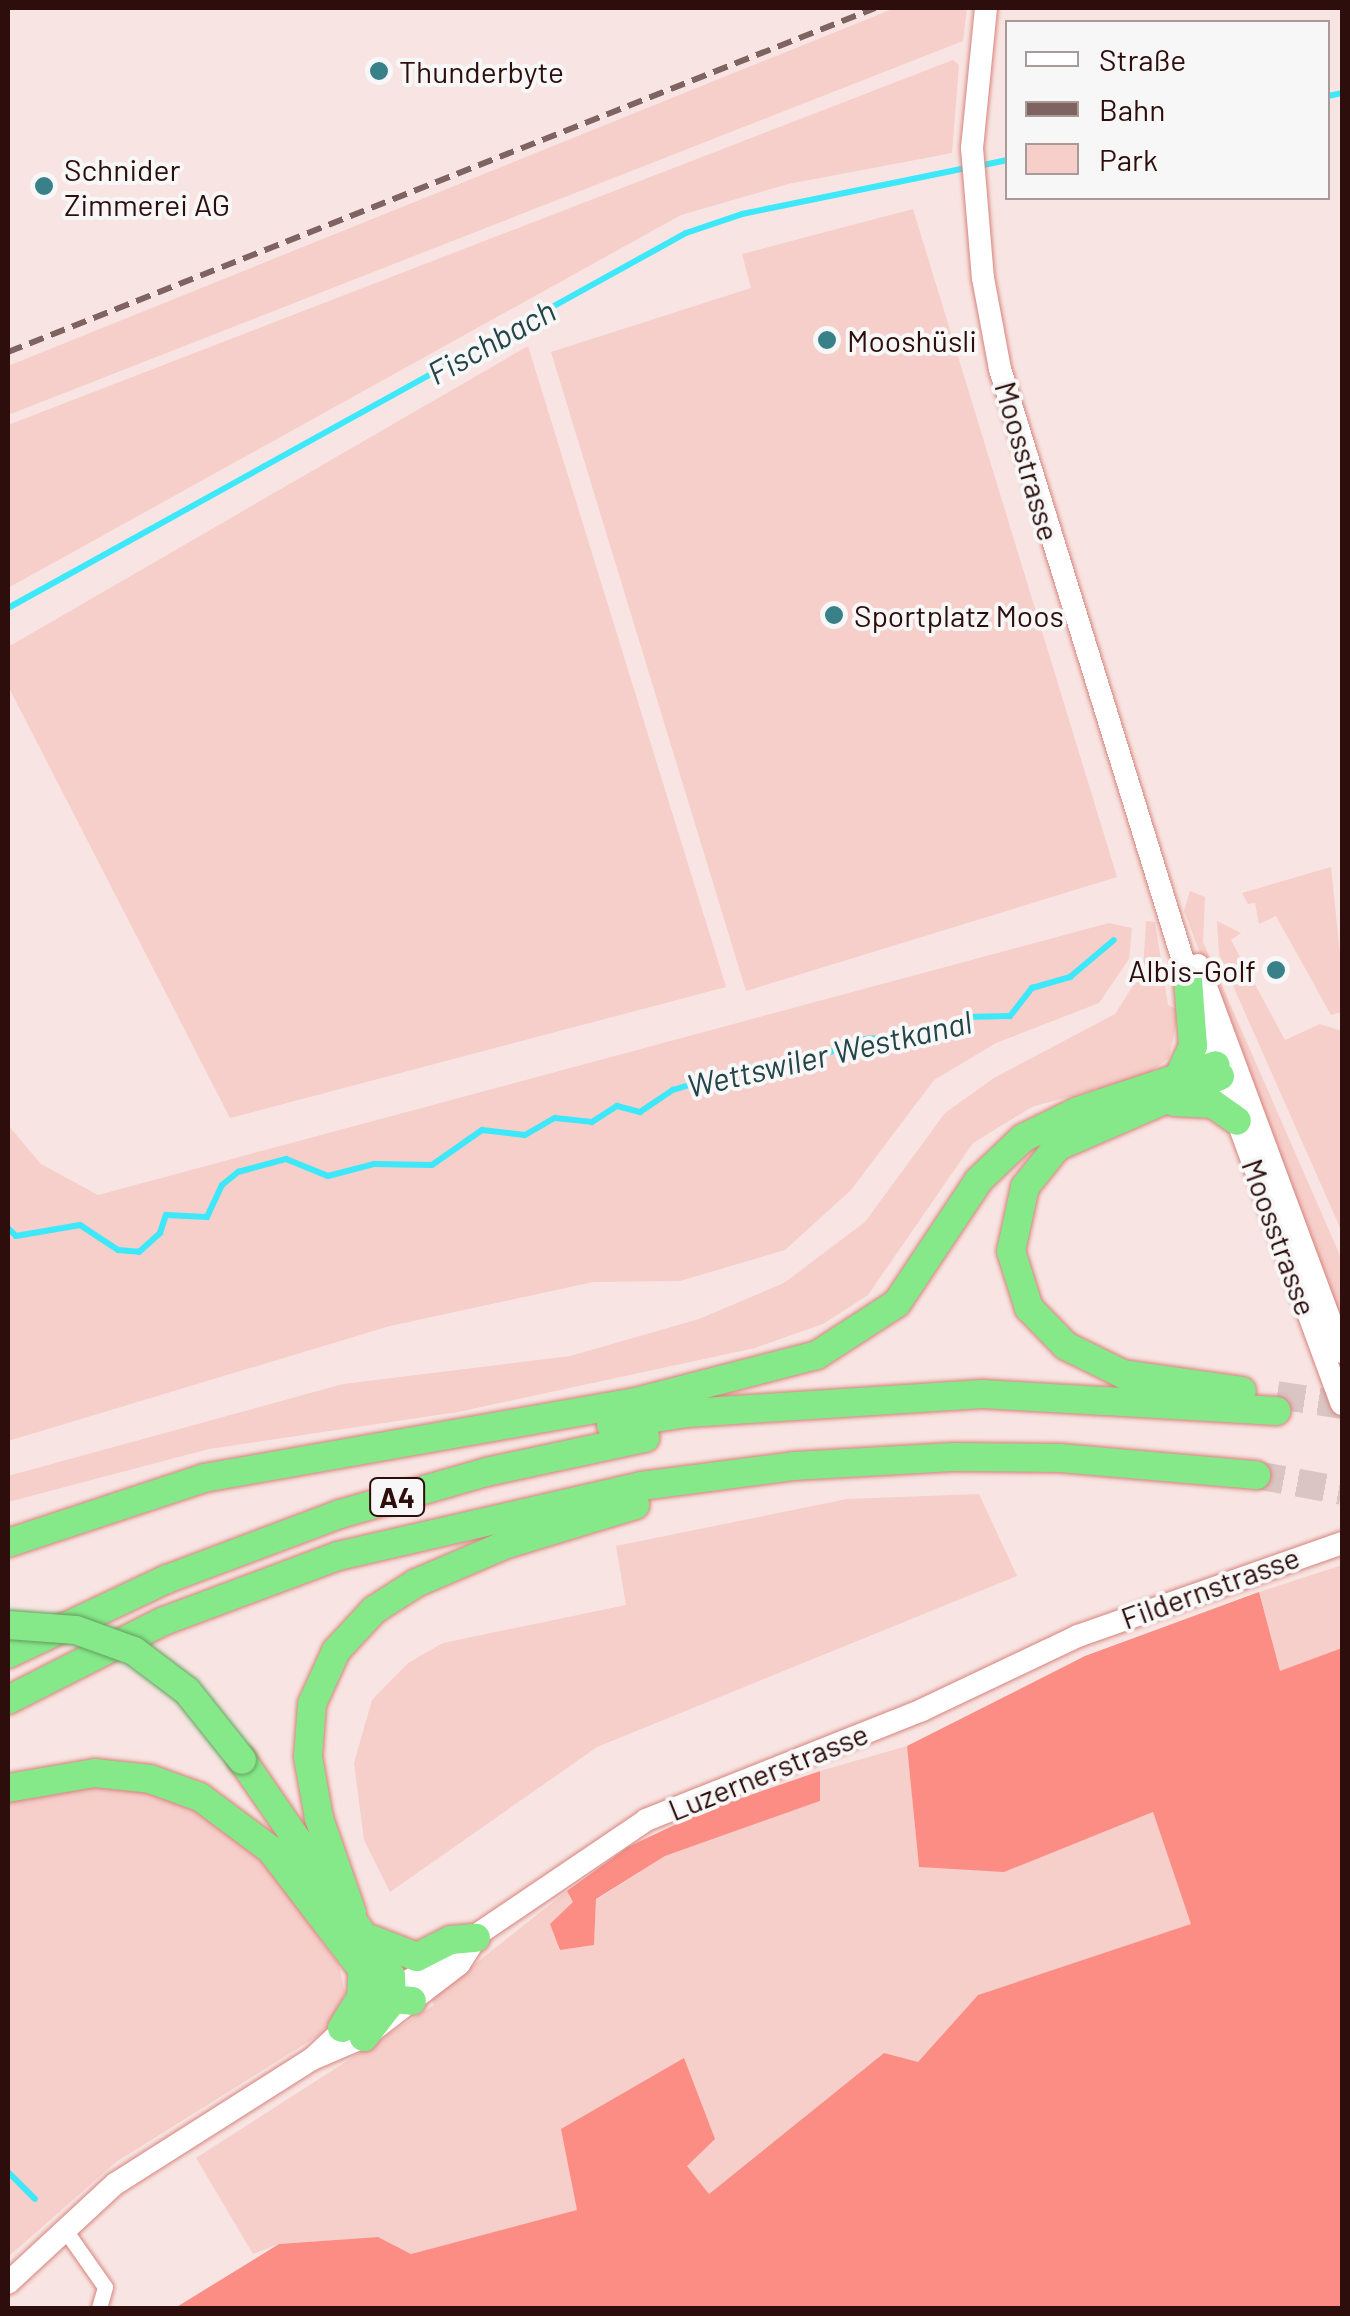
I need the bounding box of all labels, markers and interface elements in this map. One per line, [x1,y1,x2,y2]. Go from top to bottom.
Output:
legend [1005,20,1330,200]
text: Straße [1099,41,1186,77]
place label: Thunderbyte [399,53,564,89]
marker: Thunderbyte [368,60,390,82]
text: Bahn [1099,91,1165,127]
text: Park [1099,141,1158,177]
place label: Schnider Zimmerei AG [64,151,230,222]
marker: Schnider Zimmerei AG [33,175,55,197]
water label: Fischbach [420,290,562,392]
place label: Mooshüsli [847,322,977,358]
marker: Mooshüsli [816,329,838,351]
street label: Moosstrasse [988,377,1068,545]
place label: Sportplatz Moos [854,597,1064,633]
marker: Sportplatz Moos [823,604,845,626]
place label: Albis-Golf [1128,952,1256,988]
marker: Albis-Golf [1265,959,1287,981]
water label: Wettswiler Westkanal [683,1002,975,1104]
street label: Moosstrasse [1235,1154,1325,1320]
road number: A4 [367,1474,427,1520]
street label: Fildernstrasse [1116,1538,1304,1636]
street label: Luzernerstrasse [663,1715,873,1827]

